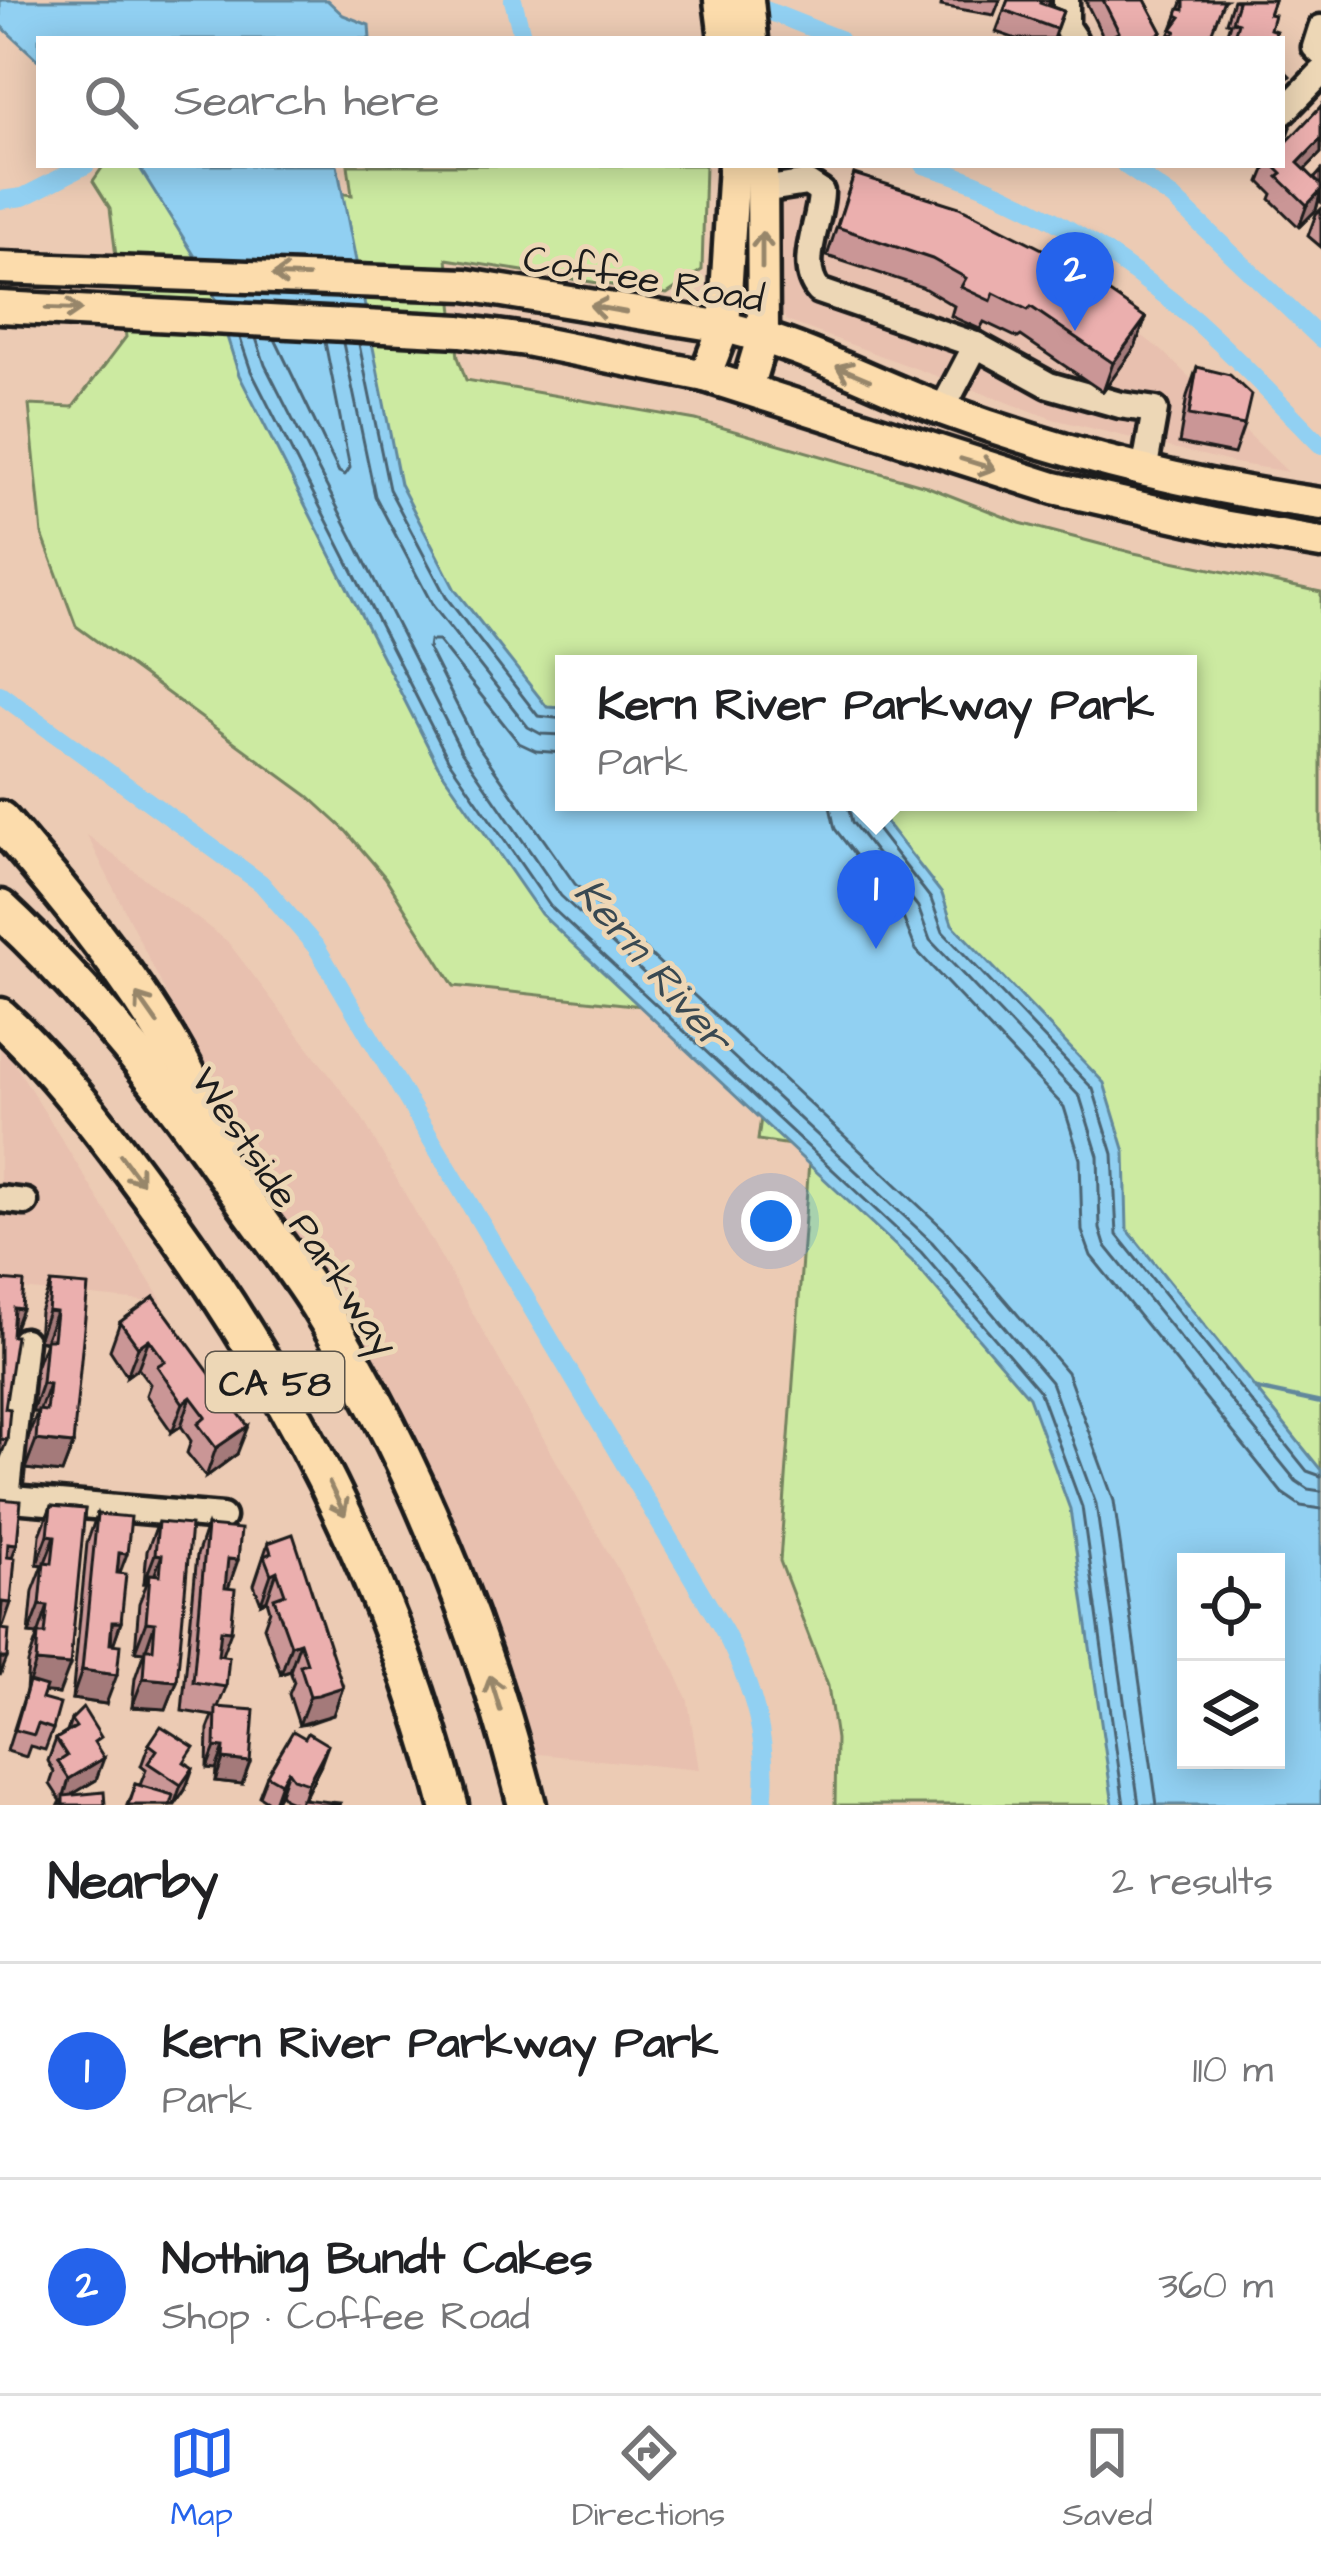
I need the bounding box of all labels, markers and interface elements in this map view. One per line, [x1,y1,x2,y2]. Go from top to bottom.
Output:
search box [36,36,1285,168]
icon: search [78,69,144,135]
text: Search here [174,71,440,133]
one-way arrow [751,231,773,270]
street label: Coffee Road [519,232,768,328]
pin: 2 [1036,232,1114,331]
one-way arrow [271,265,310,288]
one-way arrow [589,296,628,319]
one-way arrow [44,298,83,321]
one-way arrow [835,361,872,382]
one-way arrow [958,454,996,476]
popup [555,655,1197,811]
text: Kern River Parkway Park [598,675,1154,737]
text: Park [598,737,688,791]
pin: 1 [837,850,915,949]
water label: Kern River [560,867,746,1068]
one-way arrow [135,993,160,1027]
street label: Westside Parkway [176,1057,410,1369]
one-way arrow [117,1152,143,1185]
your location [741,1191,801,1251]
road number: CA 58 [206,1352,344,1412]
one-way arrow [326,1481,349,1516]
map controls [1177,1553,1285,1769]
button: locate [1177,1553,1285,1661]
button: layers [1177,1661,1285,1769]
one-way arrow [483,1675,505,1713]
text: Nearby [48,1848,218,1919]
text: 2 results [1112,1856,1273,1910]
text: Kern River Parkway Park [162,2013,718,2075]
text: 1 [85,2044,90,2098]
text: 110 m [1192,2044,1273,2098]
text: Park [162,2075,252,2129]
text: Nothing Bundt Cakes [162,2229,593,2291]
text: 2 [76,2260,98,2314]
text: 360 m [1158,2260,1273,2314]
text: Shop · Coffee Road [162,2291,530,2345]
tab: Map [169,2420,235,2538]
tab: Directions [572,2420,725,2538]
tab: Saved [1062,2420,1152,2538]

